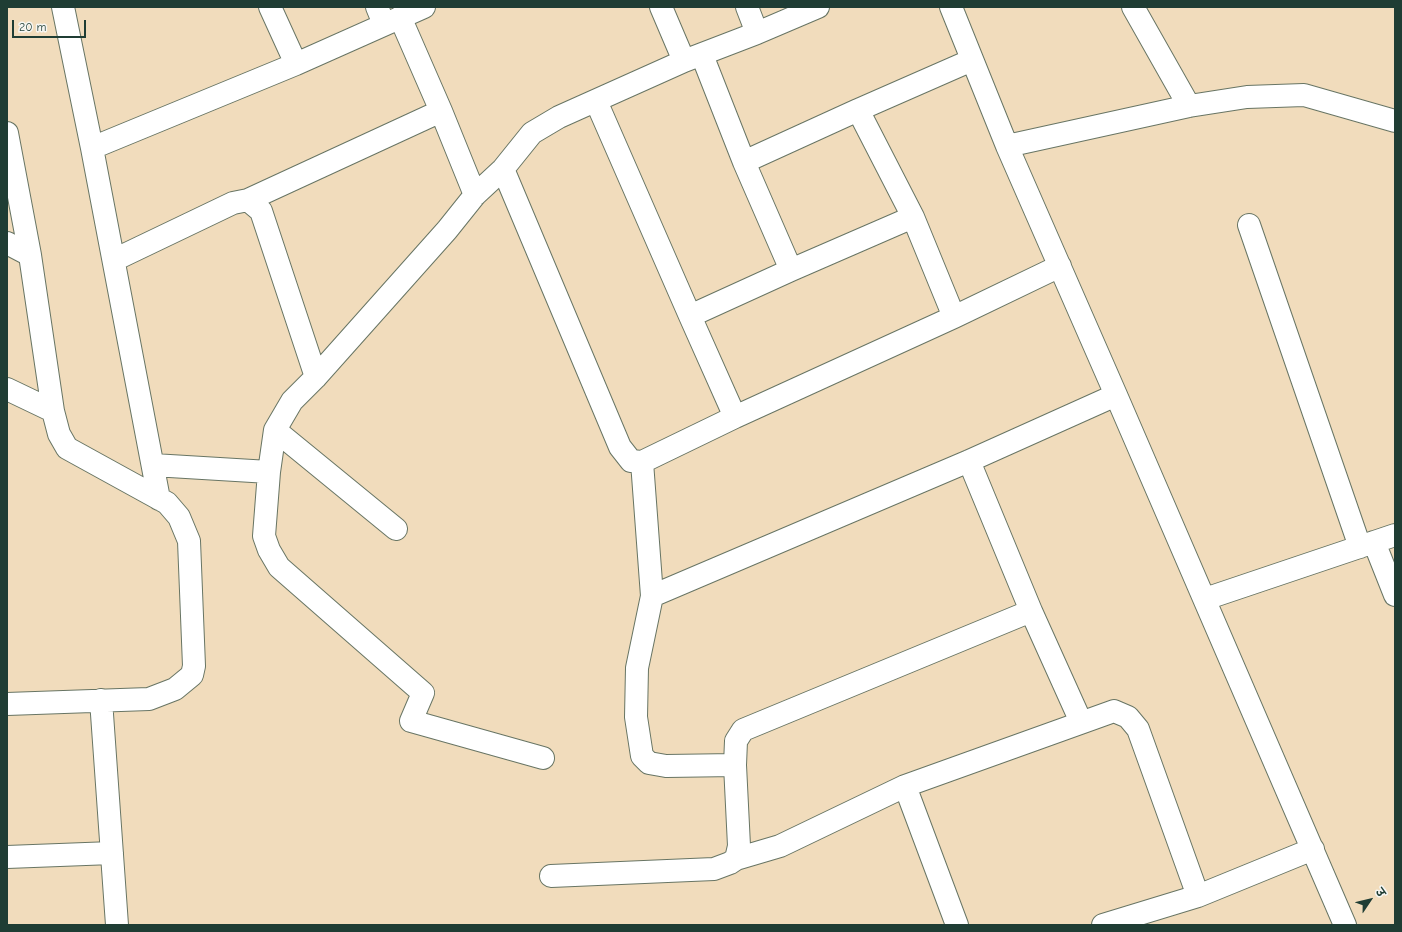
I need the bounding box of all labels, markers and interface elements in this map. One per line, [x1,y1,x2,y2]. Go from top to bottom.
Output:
scale bar [14,12,88,38]
text: 20 m [19,20,47,34]
north arrow [1350,880,1390,920]
text: उ [1373,886,1388,900]

